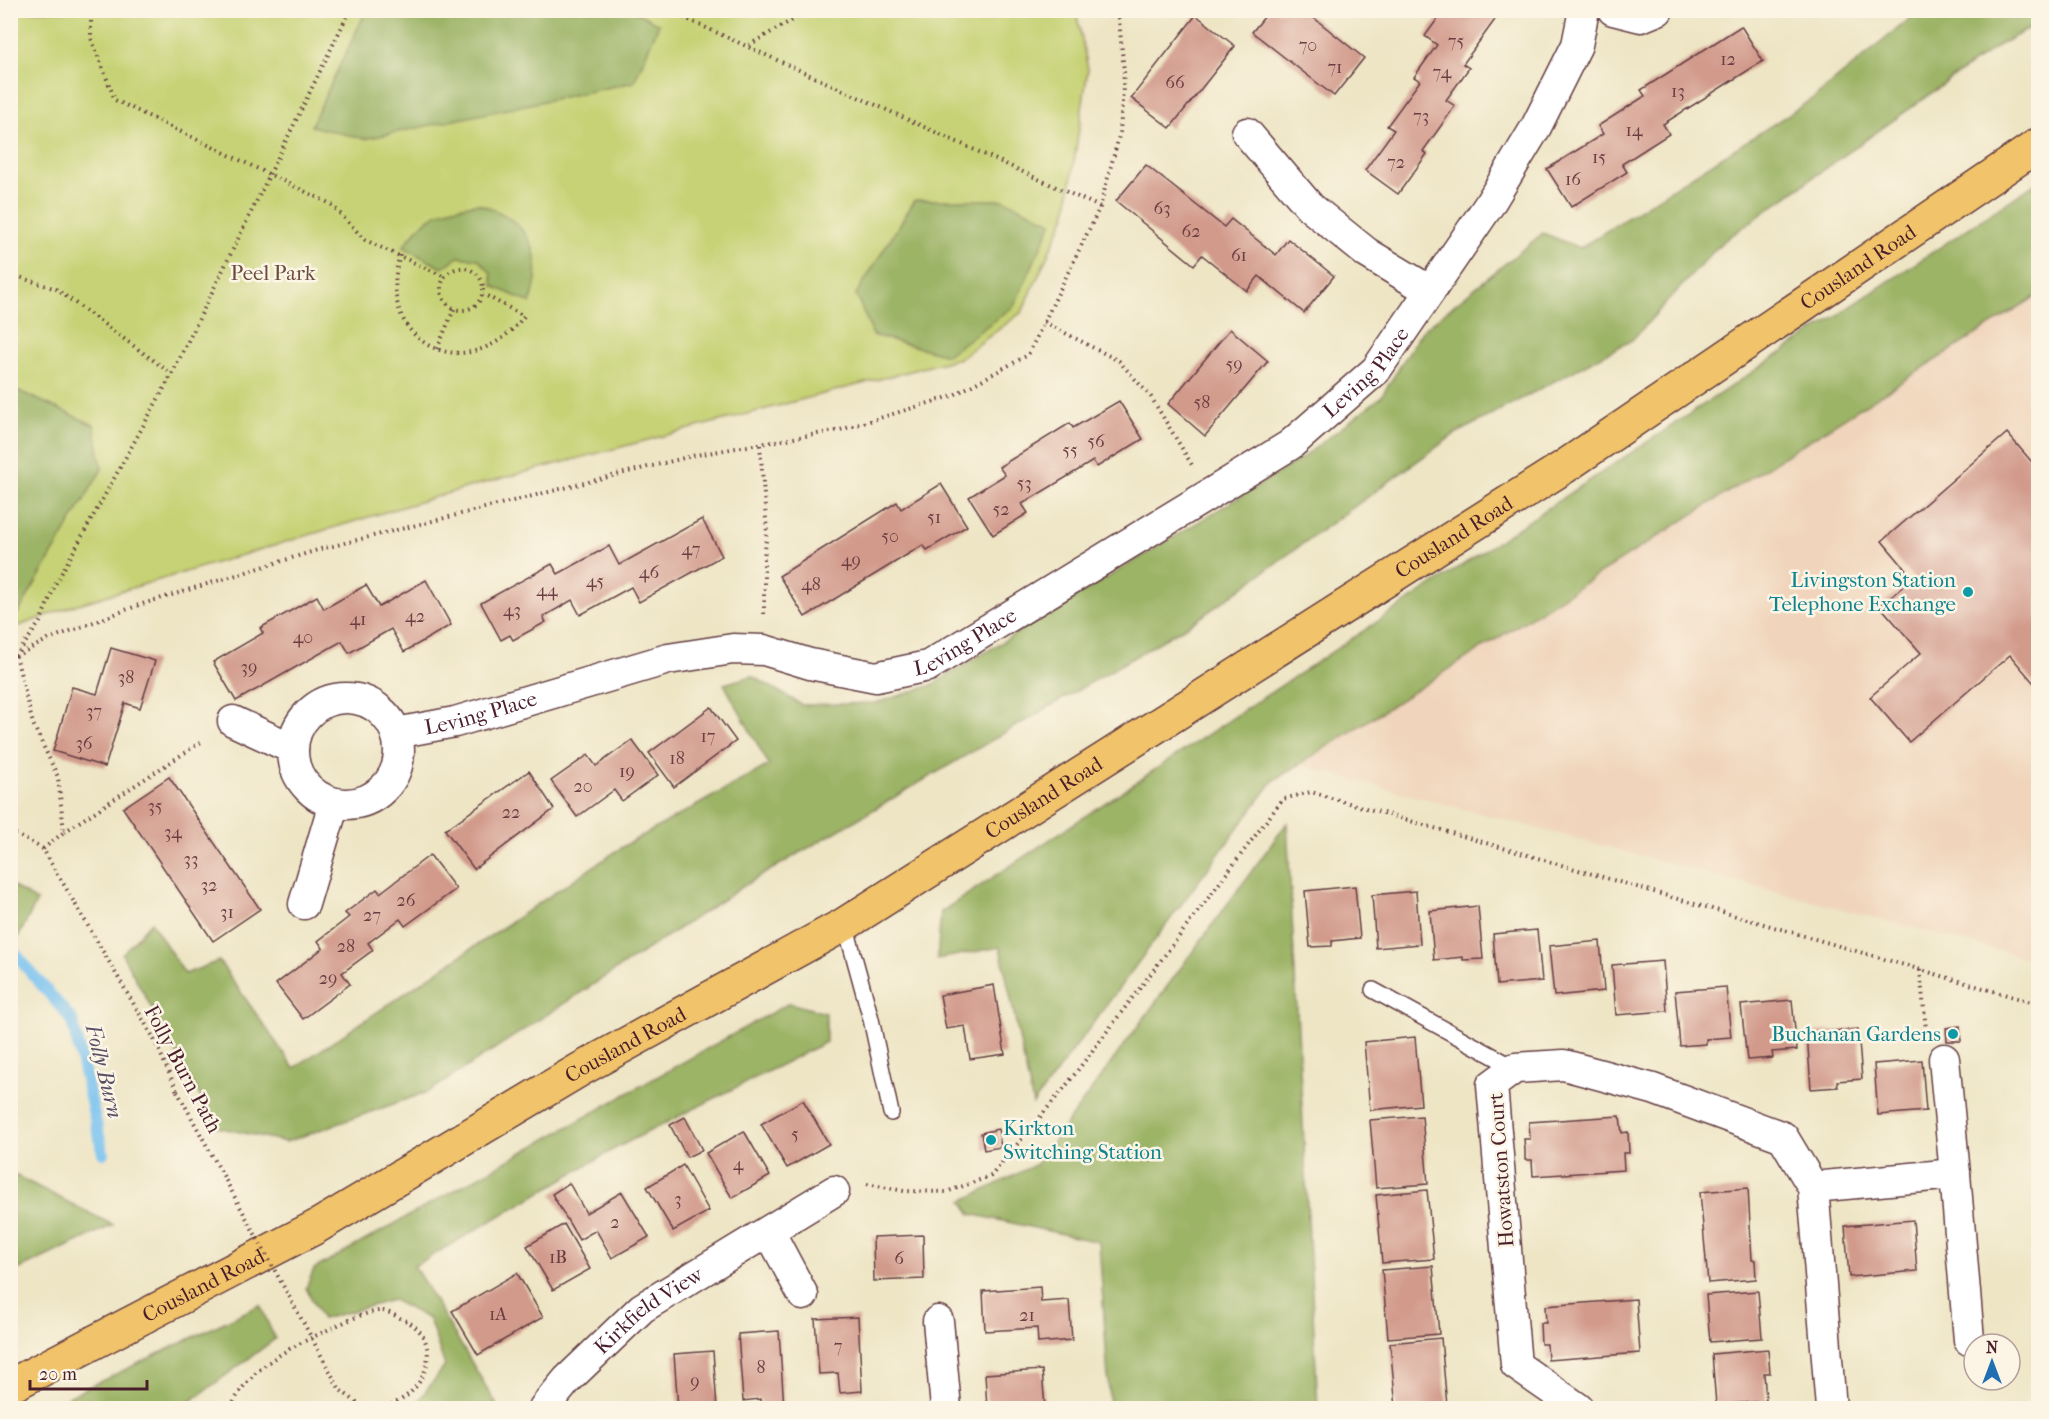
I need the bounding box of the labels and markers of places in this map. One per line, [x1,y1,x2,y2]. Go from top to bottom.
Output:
place label: Livingston Station Telephone Exchange [1769,568,1956,616]
marker: Livingston Station Telephone Exchange [1961,585,1975,599]
place label: Buchanan Gardens [1771,1022,1941,1046]
marker: Buchanan Gardens [1946,1027,1960,1041]
place label: Kirkton Switching Station [1003,1116,1162,1164]
marker: Kirkton Switching Station [984,1133,998,1147]

